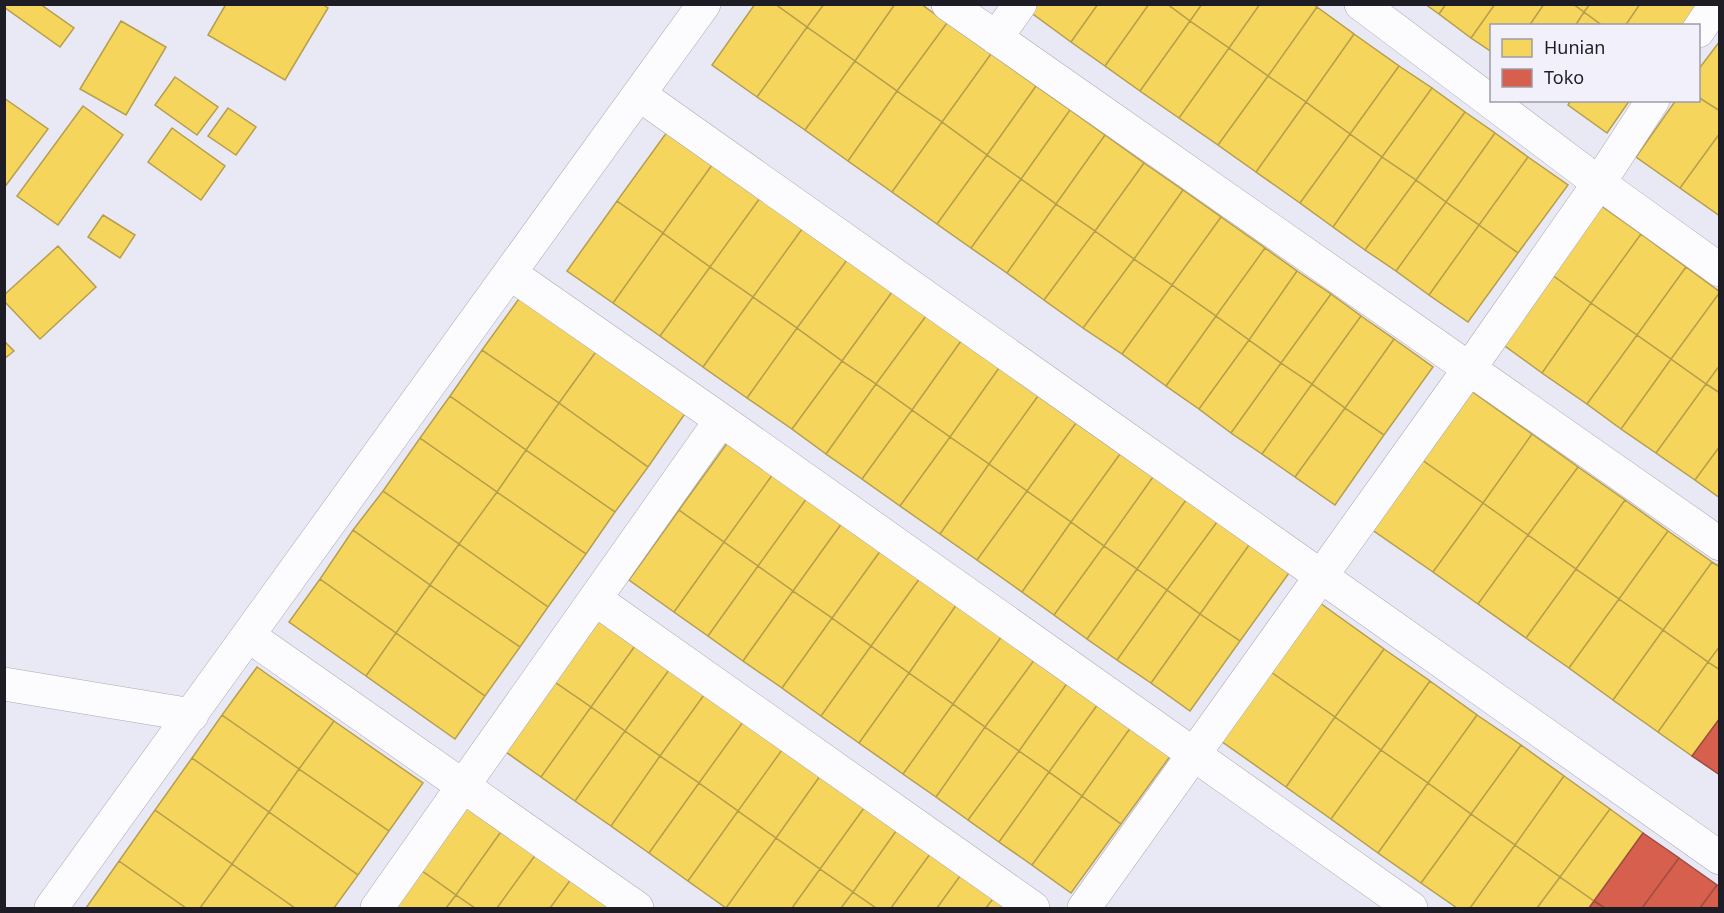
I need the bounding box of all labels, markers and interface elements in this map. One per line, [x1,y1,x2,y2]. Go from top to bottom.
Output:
legend [1490,24,1700,102]
text: Hunian [1544,35,1605,59]
text: Toko [1544,65,1584,89]

